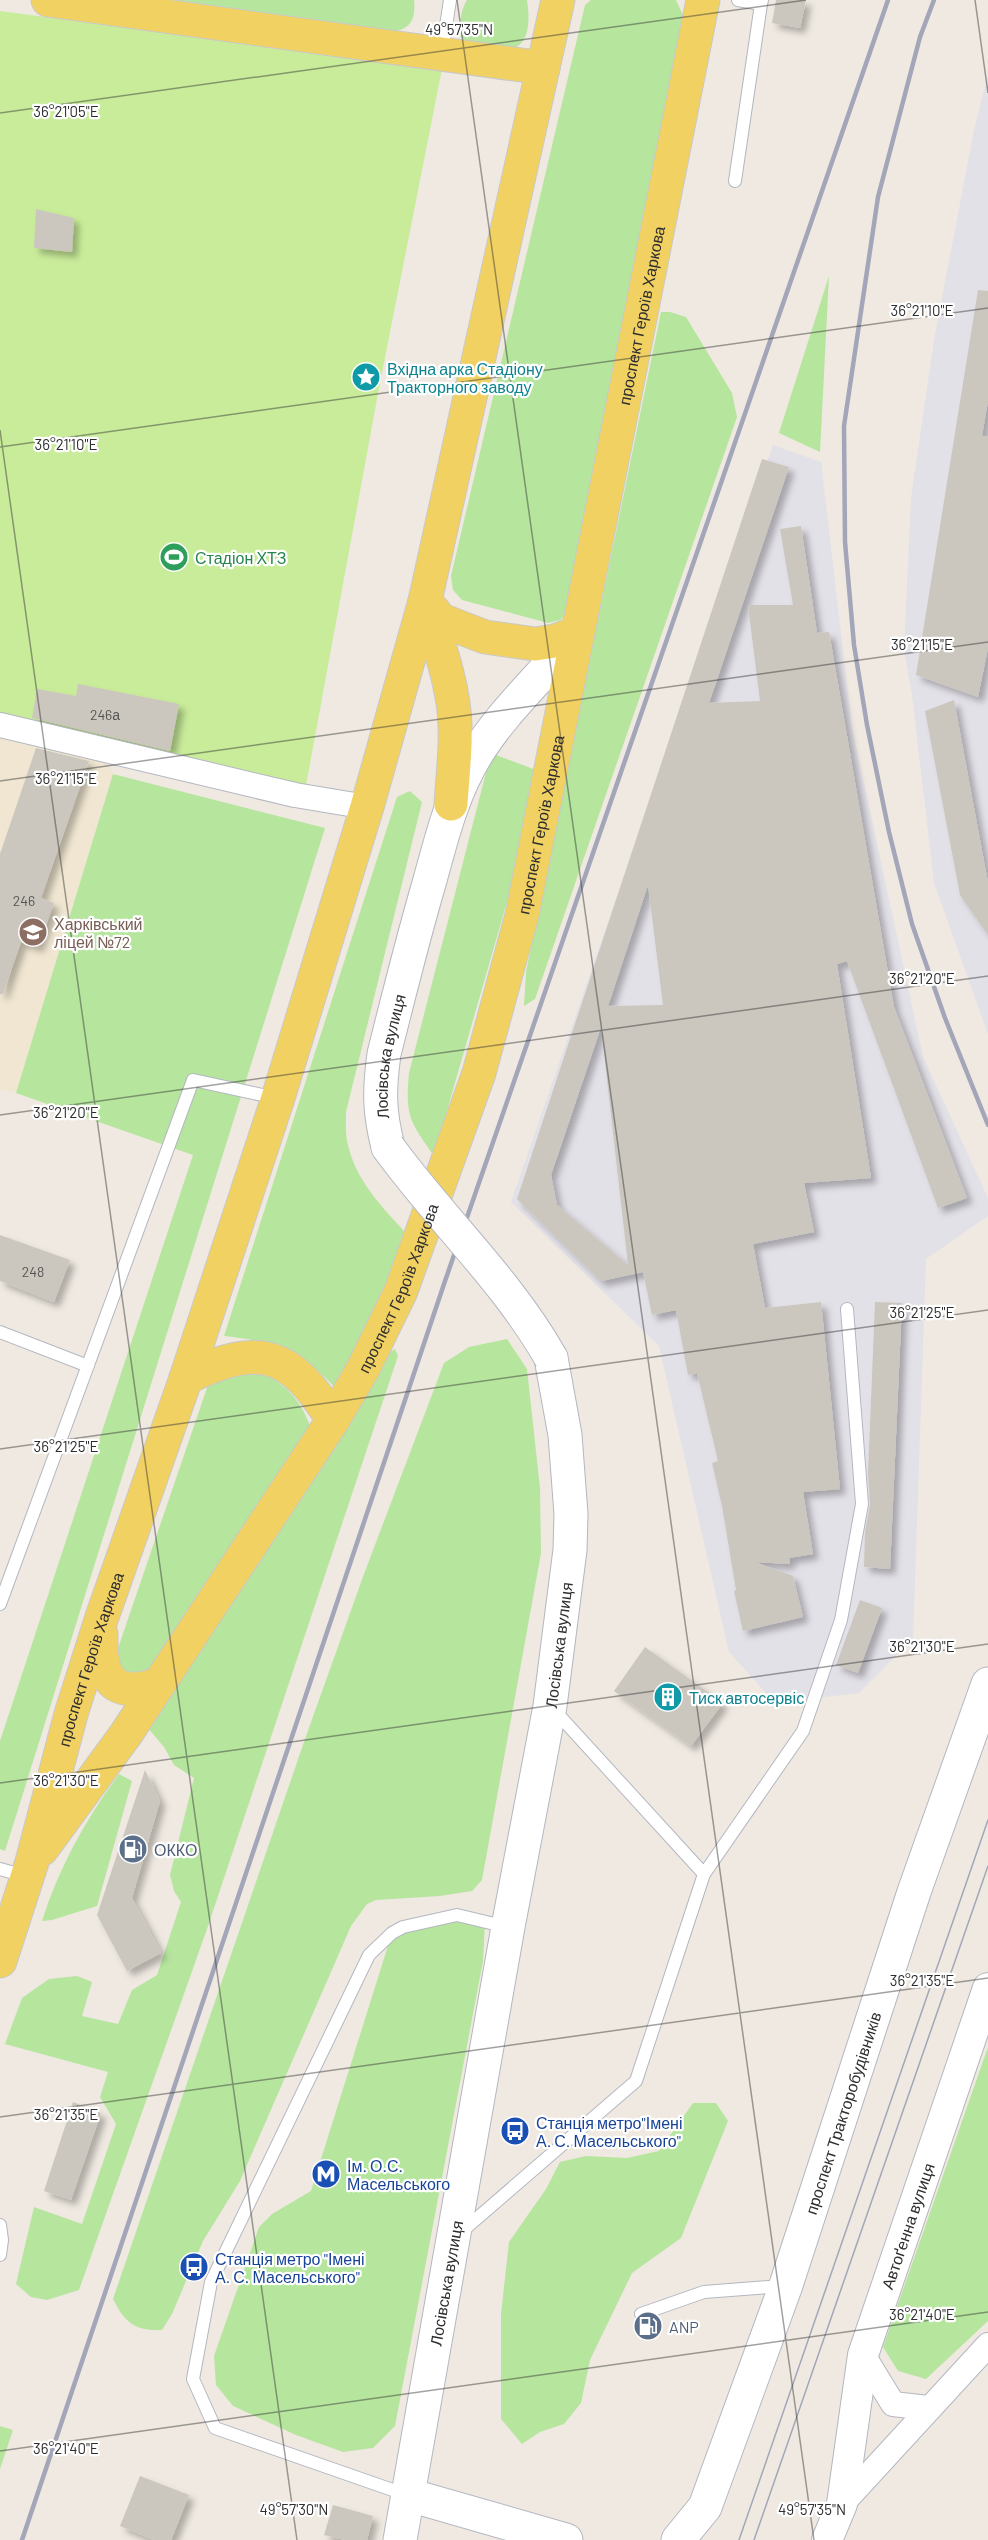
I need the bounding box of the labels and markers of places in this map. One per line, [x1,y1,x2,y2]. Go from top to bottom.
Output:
place label: Вхідна арка Стадіону Тракторного заводу [387,359,543,396]
place icon: Вхідна арка Стадіону Тракторного заводу [350,361,382,393]
sports icon: Стадіон ХТЗ [158,541,190,573]
place label: Стадіон ХТЗ [195,548,286,567]
place label: Харківський ліцей №72 [54,914,143,951]
school or university icon: Харківський ліцей №72 [17,916,49,948]
building icon: Тиск автосервіс [652,1681,684,1713]
place label: Тиск автосервіс [689,1688,804,1707]
fuel station icon: ОККО [117,1833,149,1865]
place label: ОККО [154,1840,197,1859]
place label: Станція метро"Імені А. С. Масельського" [536,2113,682,2150]
bus stop icon: Станція метро"Імені А. С. Масельського" [499,2115,531,2147]
place label: Ім. О.С. Масельського [347,2156,450,2193]
metro station icon: Ім. О.С. Масельського [310,2158,342,2190]
place label: Станція метро "Імені А. С. Масельського" [215,2249,365,2286]
bus stop icon: Станція метро "Імені А. С. Масельського" [178,2251,210,2283]
fuel station icon: ANP [632,2310,664,2342]
place label: ANP [669,2317,699,2336]

